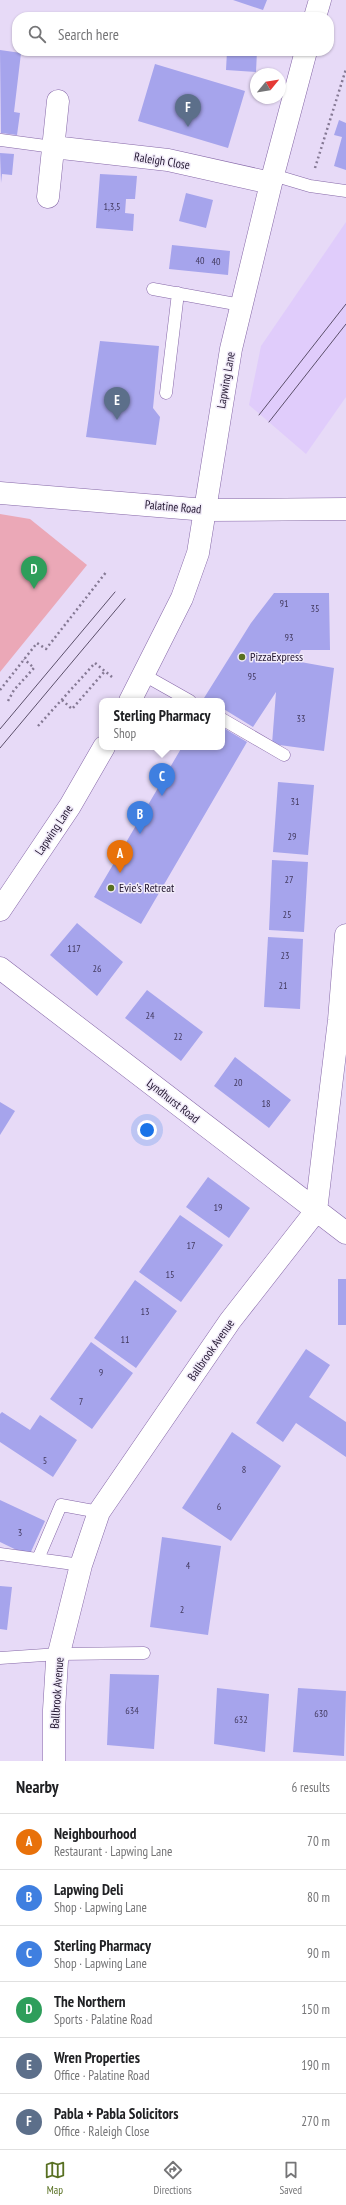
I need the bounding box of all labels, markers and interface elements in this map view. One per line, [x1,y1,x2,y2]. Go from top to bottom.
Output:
search box [12,12,334,56]
icon: search [26,23,48,45]
text: Search here [58,25,119,44]
north arrow [250,68,286,104]
pin: F [175,94,201,127]
street label: Raleigh Close [133,149,191,172]
house number: 1,3,5 [103,200,121,213]
house number: 40 [196,254,205,267]
house number: 40 [212,255,221,268]
street label: Lapwing Lane [213,350,238,409]
pin: E [104,387,130,420]
street label: Palatine Road [144,497,202,516]
pin: D [21,556,47,589]
house number: 91 [280,597,289,610]
house number: 35 [311,602,320,615]
house number: 93 [285,631,294,644]
place label: PizzaExpress [250,649,303,664]
marker: PizzaExpress [237,652,247,662]
house number: 95 [248,670,257,683]
popup [99,698,225,750]
text: Sterling Pharmacy [114,706,210,725]
house number: 33 [297,712,306,725]
text: Shop [114,725,136,742]
pin: C [149,763,175,796]
house number: 31 [291,795,300,808]
pin: B [127,801,153,834]
street label: Lapwing Lane [31,802,76,858]
house number: 29 [288,830,297,843]
pin: A [107,840,133,873]
house number: 27 [285,873,294,886]
place label: Evie's Retreat [119,880,175,895]
marker: Evie's Retreat [106,883,116,893]
house number: 25 [283,908,292,921]
house number: 117 [67,942,81,955]
house number: 23 [281,949,290,962]
house number: 26 [93,962,102,975]
house number: 21 [279,979,288,992]
house number: 24 [146,1009,155,1022]
house number: 22 [174,1030,183,1043]
street label: Lyndhurst Road [144,1075,203,1126]
house number: 20 [234,1076,243,1089]
house number: 18 [262,1097,271,1110]
your location [137,1120,157,1140]
house number: 19 [214,1201,223,1214]
house number: 17 [187,1239,196,1252]
house number: 15 [166,1268,175,1281]
house number: 13 [141,1305,150,1318]
street label: Ballbrook Avenue [184,1316,237,1383]
house number: 11 [121,1333,130,1346]
house number: 9 [99,1366,103,1379]
house number: 7 [79,1395,83,1408]
house number: 5 [43,1454,47,1467]
house number: 8 [242,1463,246,1476]
house number: 6 [217,1500,222,1513]
house number: 3 [18,1526,22,1539]
house number: 4 [186,1559,191,1572]
house number: 2 [180,1603,184,1616]
street label: Ballbrook Avenue [47,1657,66,1729]
house number: 634 [125,1704,139,1717]
house number: 630 [314,1707,328,1720]
house number: 632 [234,1713,248,1726]
text: Nearby [16,1776,59,1798]
text: 6 results [291,1779,330,1796]
text: Neighbourhood [54,1824,136,1843]
text: A [26,1833,32,1850]
text: 70 m [307,1833,330,1850]
text: Restaurant · Lapwing Lane [54,1843,172,1860]
text: Lapwing Deli [54,1880,123,1899]
text: B [26,1889,32,1906]
text: 80 m [307,1889,330,1906]
text: Shop · Lapwing Lane [54,1899,147,1916]
text: Sterling Pharmacy [54,1936,151,1955]
text: C [26,1945,32,1962]
text: 90 m [307,1945,330,1962]
text: Shop · Lapwing Lane [54,1955,147,1972]
text: The Northern [54,1992,126,2011]
text: D [26,2001,32,2018]
text: 150 m [301,2001,330,2018]
text: Sports · Palatine Road [54,2011,152,2028]
text: Wren Properties [54,2048,140,2067]
text: E [26,2057,32,2074]
text: 190 m [301,2057,330,2074]
text: Office · Palatine Road [54,2067,150,2084]
text: Pabla + Pabla Solicitors [54,2104,178,2123]
text: F [26,2113,32,2130]
text: 270 m [301,2113,330,2130]
text: Office · Raleigh Close [54,2123,149,2140]
tab: Map [44,2159,66,2197]
tab: Directions [154,2159,192,2197]
tab: Saved [279,2159,302,2197]

